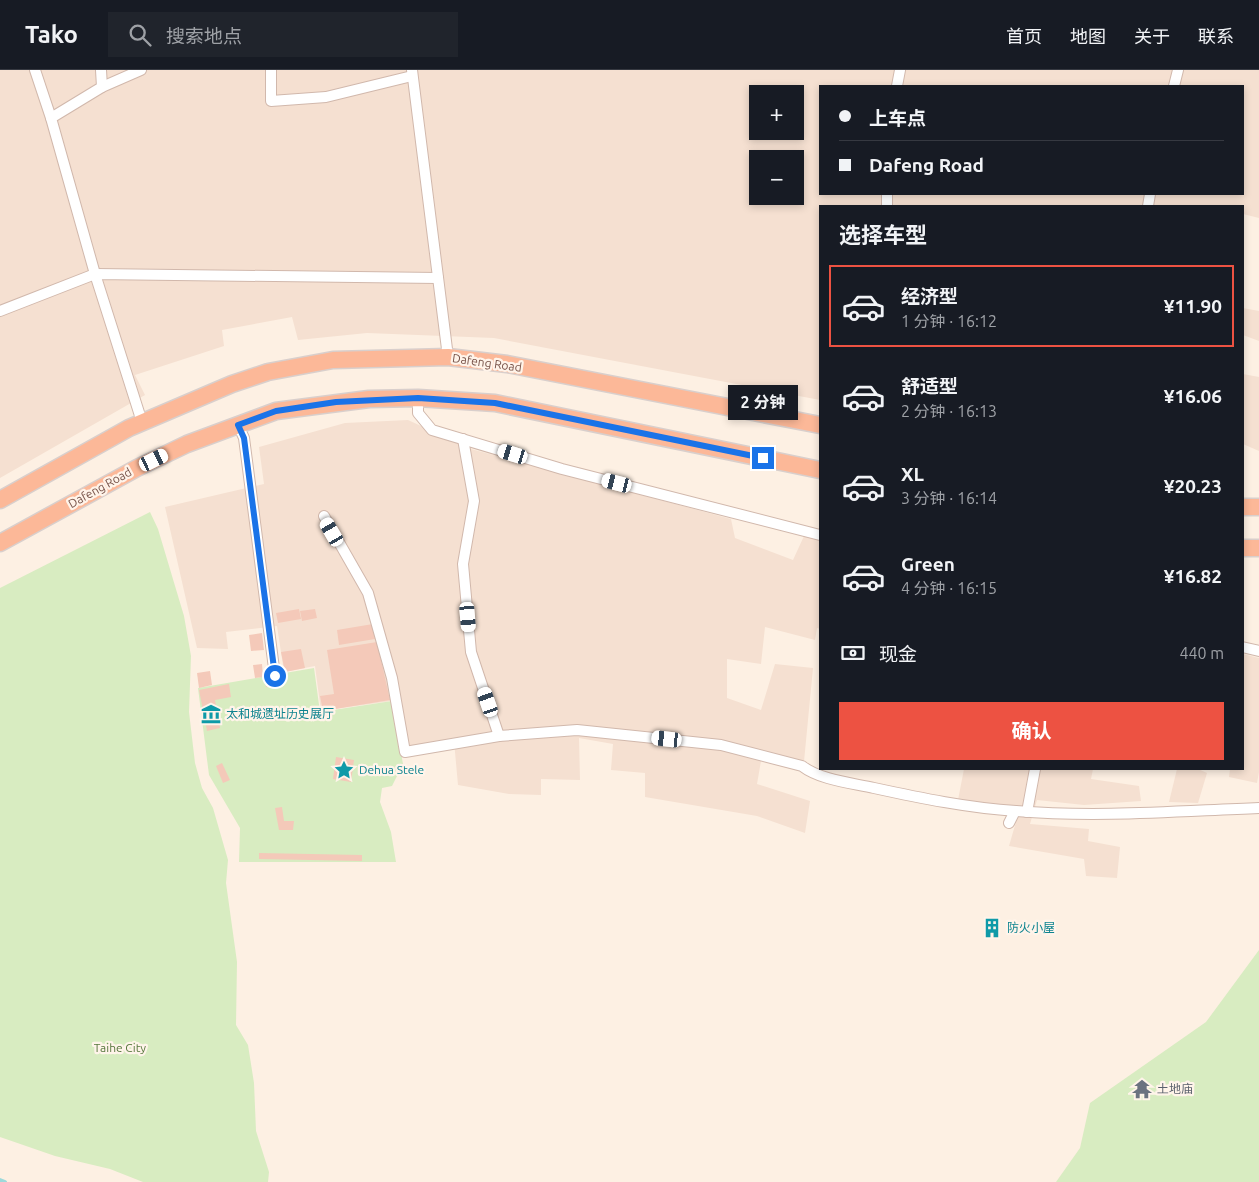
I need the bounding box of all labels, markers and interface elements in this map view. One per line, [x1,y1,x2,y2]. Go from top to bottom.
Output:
search box [108,12,458,57]
text: Tako [25,21,78,48]
icon: search [126,21,154,49]
text: 搜索地点 [166,25,242,47]
text: 首页 [1006,26,1042,46]
text: 地图 [1070,26,1106,46]
text: 关于 [1134,26,1170,46]
text: 联系 [1198,26,1234,46]
map controls [749,85,804,205]
button: + [749,85,804,140]
text: 上车点 [869,107,926,129]
button: − [749,150,804,205]
text: Dafeng Road [869,154,984,176]
text: 选择车型 [839,222,927,247]
icon: car [841,284,886,329]
text: 经济型 [901,285,958,307]
text: ¥11.90 [1164,295,1222,317]
text: 1 分钟 · 16:12 [901,312,997,330]
street label: Dafeng Road [452,351,523,374]
icon: car [841,374,886,419]
text: 舒适型 [901,375,958,397]
text: ¥16.06 [1164,385,1222,407]
callout: 2 分钟 [728,386,798,420]
text: 2 分钟 [741,393,785,411]
text: 2 分钟 · 16:13 [901,402,997,420]
car [496,442,529,466]
car [137,447,170,473]
route end [752,447,774,469]
text: XL [901,463,924,485]
icon: car [841,464,886,509]
street label: Dafeng Road [66,465,134,510]
car [600,472,633,494]
text: ¥20.23 [1164,475,1222,497]
text: 3 分钟 · 16:14 [901,489,997,507]
car [318,515,345,549]
text: Green [901,553,955,575]
icon: car [841,554,886,599]
text: ¥16.82 [1164,565,1222,587]
text: 4 分钟 · 16:15 [901,579,997,597]
car [459,601,476,633]
icon: cash [839,639,867,667]
text: 现金 [879,643,917,665]
text: 440 m [1179,644,1224,662]
route start [264,665,286,687]
car [476,685,499,719]
button: 确认 [839,702,1224,760]
museum icon: 太和城遗址历史展厅 [200,703,222,725]
place label: 太和城遗址历史展厅 [226,707,334,720]
car [651,730,682,748]
place icon: Dehua Stele [333,759,355,781]
place label: Dehua Stele [359,763,424,776]
building icon: 防火小屋 [981,917,1003,939]
place label: 防火小屋 [1007,921,1055,934]
park label: Taihe City [94,1041,146,1054]
temple icon: 土地庙 [1131,1078,1153,1100]
place label: 土地庙 [1157,1082,1193,1095]

